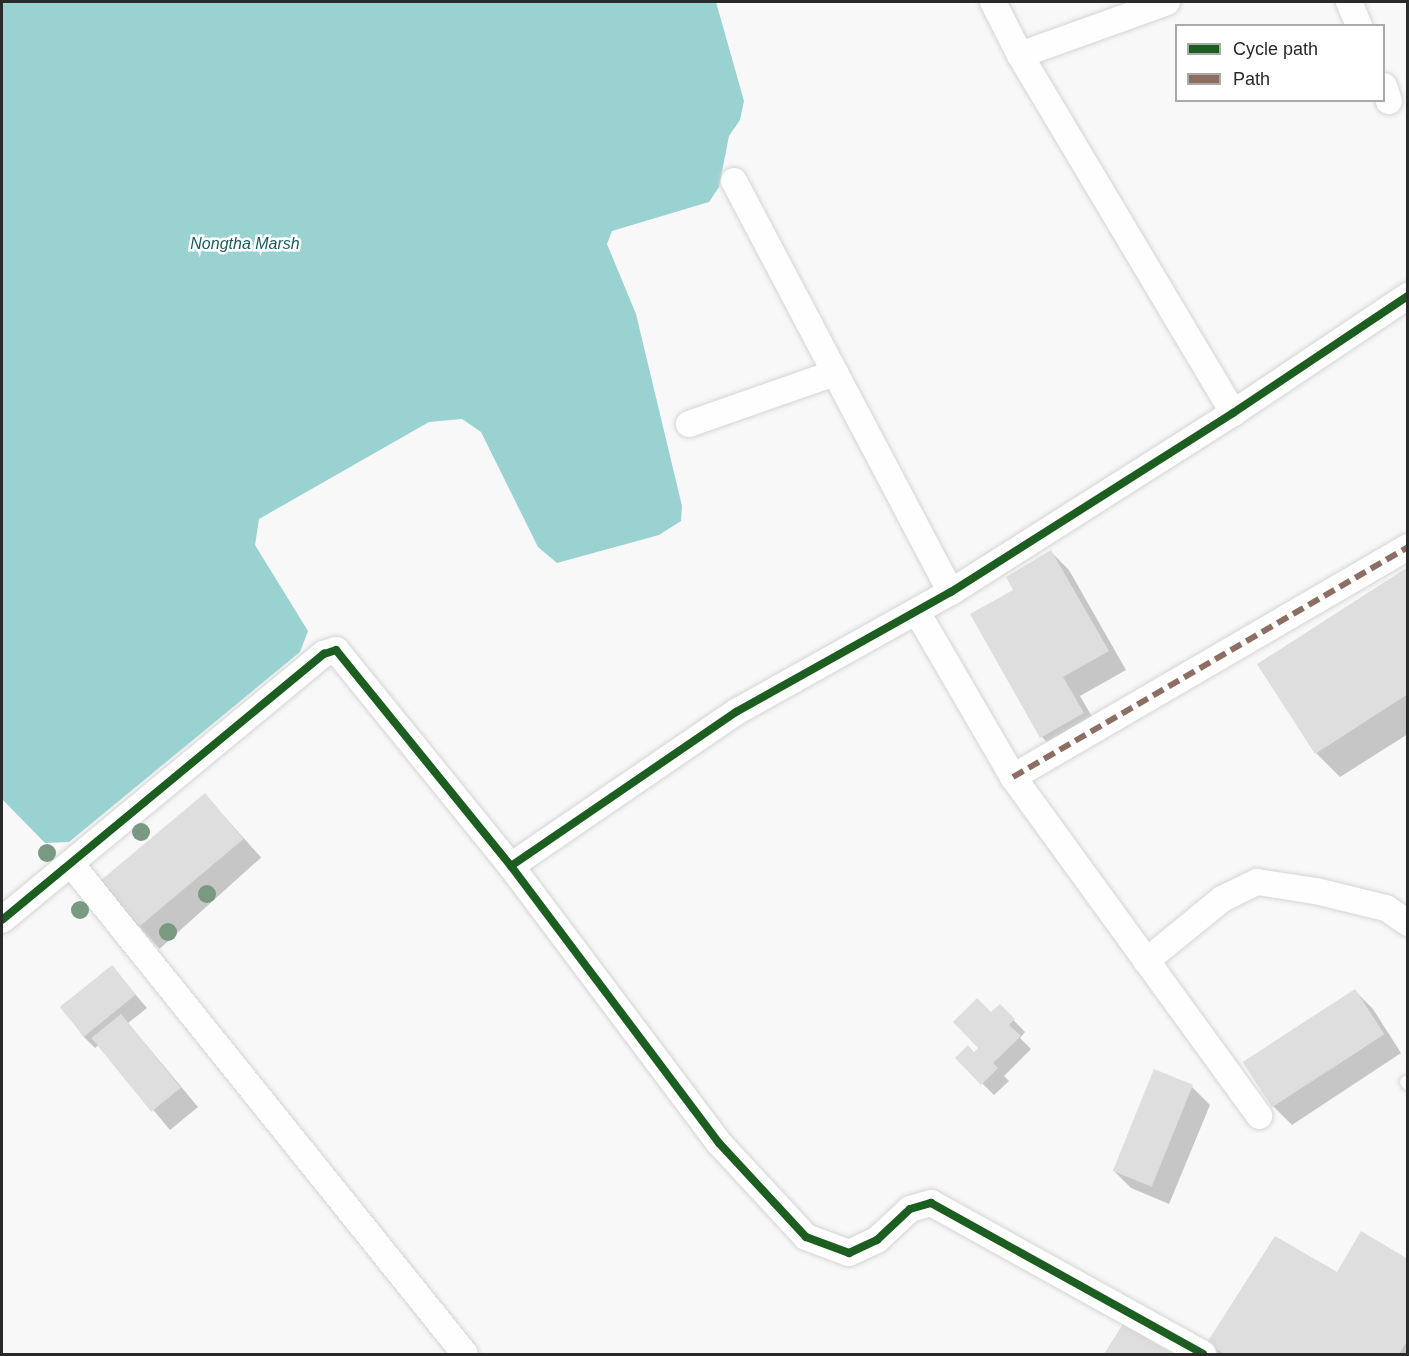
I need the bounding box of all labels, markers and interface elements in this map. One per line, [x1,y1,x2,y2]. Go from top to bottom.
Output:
legend [1175,24,1385,102]
text: Cycle path [1233,39,1318,59]
text: Path [1233,69,1270,89]
water label: Nongtha Marsh [190,234,300,254]

